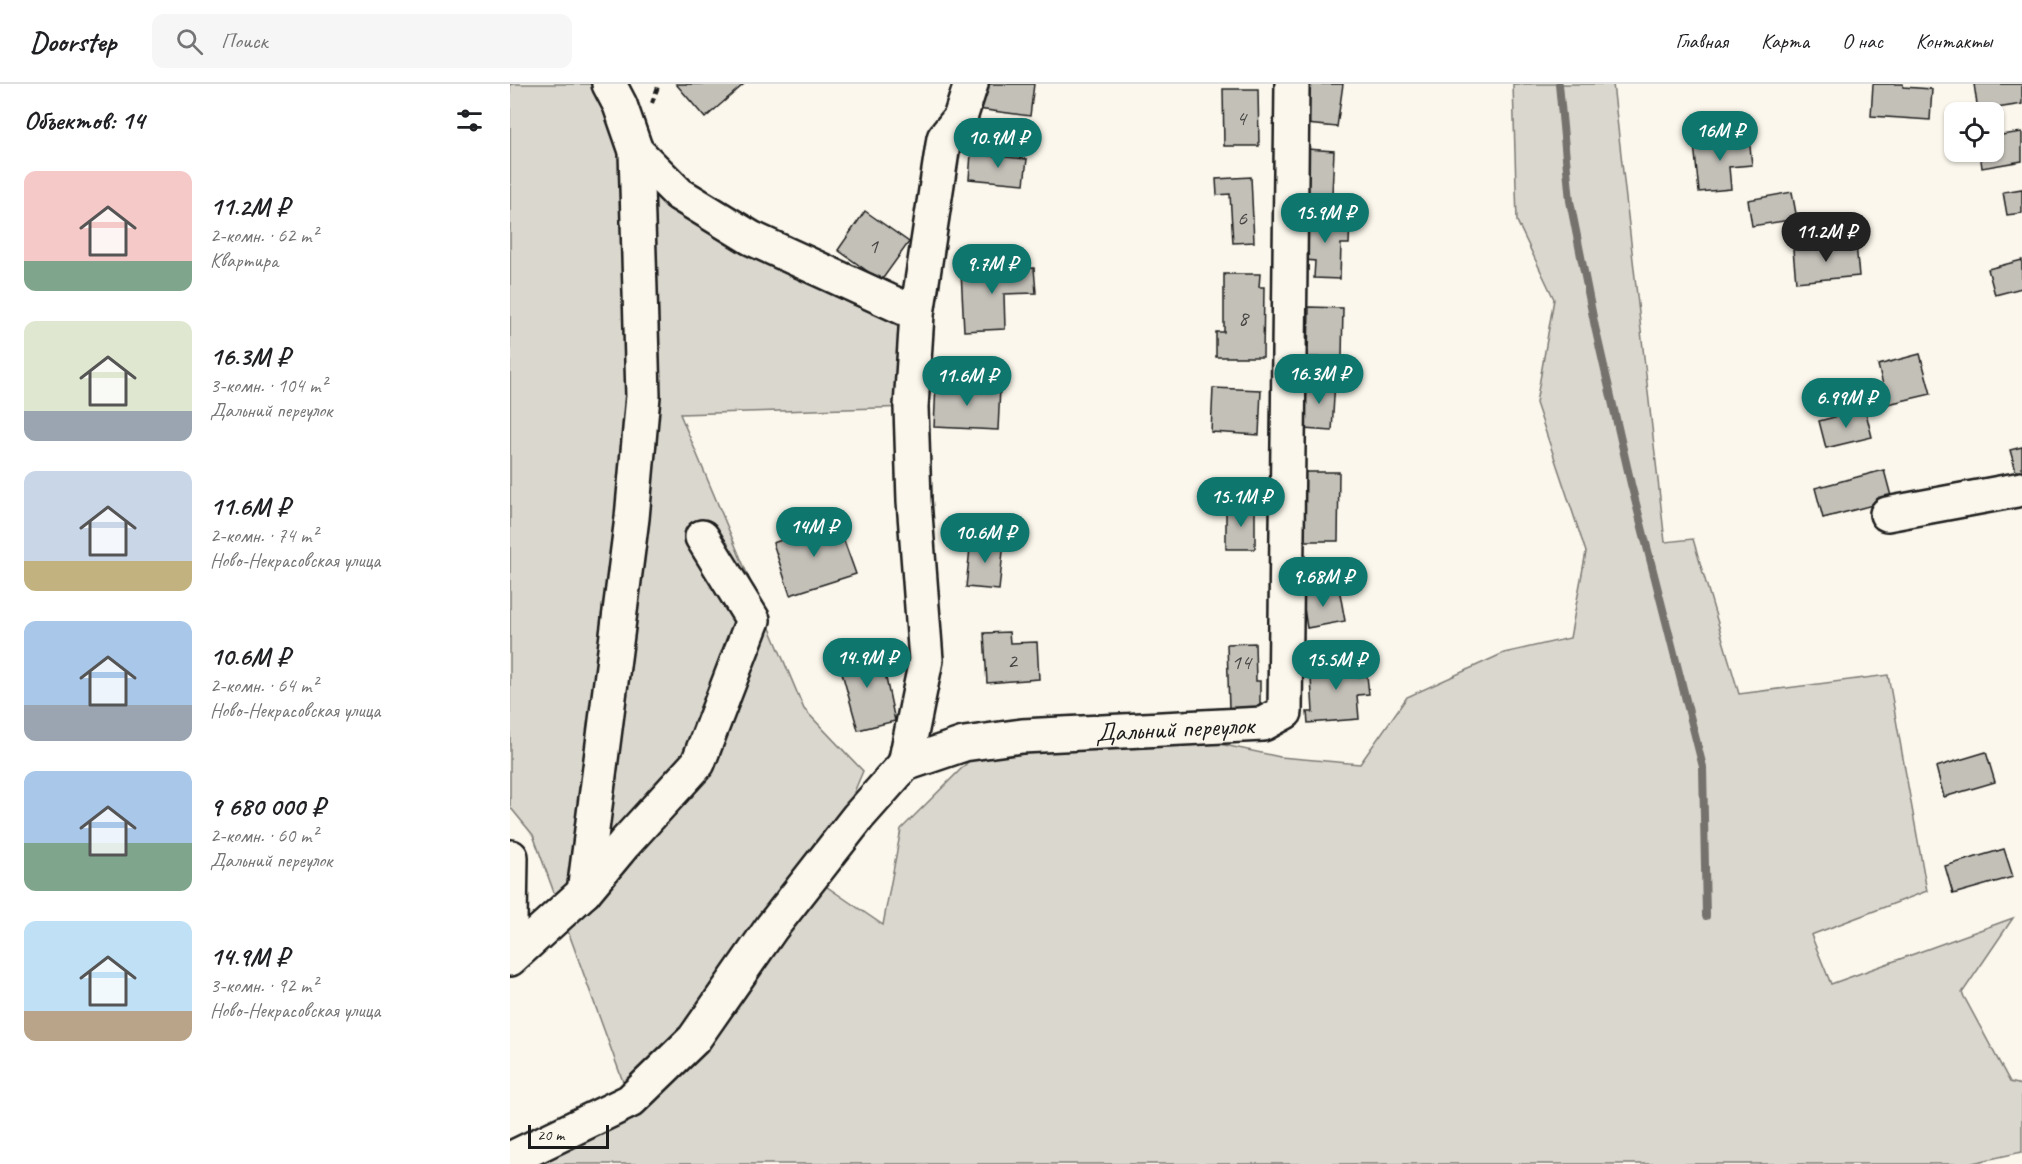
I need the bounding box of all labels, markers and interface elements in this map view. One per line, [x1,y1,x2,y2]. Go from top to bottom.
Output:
search box [152,14,572,68]
text: Doorstep [30,24,116,59]
icon: search [173,25,206,58]
text: Поиск [221,27,268,55]
text: Главная [1675,28,1728,54]
text: Карта [1761,28,1809,54]
text: О нас [1842,28,1883,54]
text: Контакты [1916,28,1992,54]
map controls [1944,102,2004,162]
button: locate [1944,102,2004,162]
text: Объектов: 14 [24,104,144,137]
icon: filters [453,104,486,137]
house number: 4 [1236,104,1248,132]
pin: 16M ₽ [1678,111,1762,162]
pin: 10.9M ₽ [943,118,1053,169]
text: 16M ₽ [1696,118,1744,143]
text: 10.9M ₽ [968,125,1028,150]
text: 11.2M ₽ [210,190,289,223]
pin: 15.9M ₽ [1270,193,1380,244]
icon: home [72,195,144,267]
text: 15.9M ₽ [1295,200,1355,225]
house number: 6 [1237,204,1248,232]
pin: 11.2M ₽ [1771,212,1881,263]
text: 11.2M ₽ [1796,219,1856,244]
text: 2-комн. · 62 m² [210,223,318,248]
house number: 1 [868,232,879,260]
pin: 9.7M ₽ [943,244,1041,295]
text: Квартира [210,248,278,273]
text: 9.7M ₽ [966,251,1018,276]
house number: 8 [1238,304,1250,332]
text: 16.3M ₽ [210,340,289,373]
icon: home [72,345,144,417]
pin: 16.3M ₽ [1264,354,1374,405]
pin: 11.6M ₽ [912,356,1022,407]
text: 16.3M ₽ [1288,361,1350,386]
text: 11.6M ₽ [936,363,998,388]
text: 3-комн. · 104 m² [210,373,327,398]
pin: 6.99M ₽ [1791,378,1901,429]
text: 6.99M ₽ [1816,385,1876,410]
text: Дальний переулок [210,398,332,423]
pin: 15.1M ₽ [1186,477,1296,528]
text: 15.1M ₽ [1211,484,1271,509]
text: 11.6M ₽ [210,490,289,523]
icon: home [72,495,144,567]
pin: 14M ₽ [772,507,856,558]
pin: 10.6M ₽ [930,513,1040,564]
text: 14M ₽ [790,514,838,539]
text: 10.6M ₽ [954,520,1016,545]
text: 2-комн. · 74 m² [210,523,318,548]
text: Ново-Некрасовская улица [210,548,380,573]
pin: 9.68M ₽ [1268,557,1378,608]
text: 9.68M ₽ [1293,564,1353,589]
pin: 14.9M ₽ [812,638,922,689]
text: 10.6M ₽ [210,640,289,673]
pin: 15.5M ₽ [1281,640,1391,691]
icon: home [72,645,144,717]
text: 14.9M ₽ [837,645,897,670]
house number: 2 [1007,647,1019,675]
text: 15.5M ₽ [1306,647,1366,672]
house number: 14 [1231,648,1253,676]
text: 2-комн. · 64 m² [210,673,318,698]
text: Ново-Некрасовская улица [210,698,380,723]
street label: Дальний переулок [1095,708,1257,749]
text: 9 680 000 ₽ [210,790,324,823]
icon: home [72,795,144,867]
text: 2-комн. · 60 m² [210,823,318,848]
text: Дальний переулок [210,848,332,873]
text: 14.9M ₽ [210,940,289,973]
icon: home [72,945,144,1017]
text: 3-комн. · 92 m² [210,973,318,998]
text: Ново-Некрасовская улица [210,998,380,1023]
scale bar [528,1122,609,1150]
text: 20 m [537,1125,564,1145]

